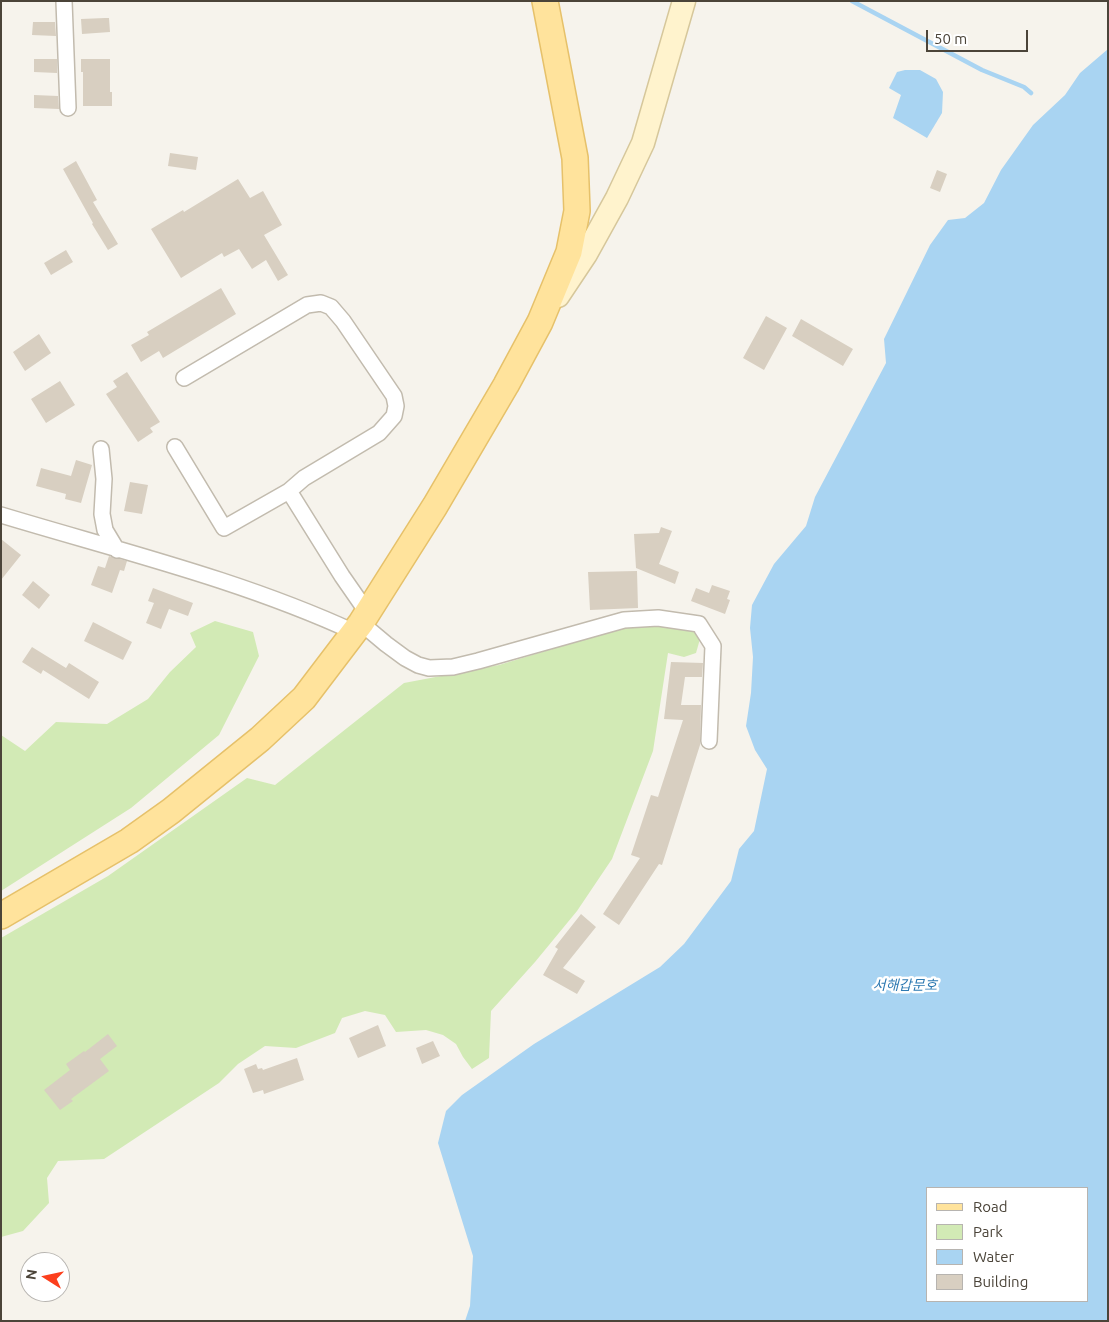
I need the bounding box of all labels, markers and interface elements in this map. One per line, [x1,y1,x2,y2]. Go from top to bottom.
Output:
scale bar [929,20,1032,52]
text: 50 m [934,30,967,47]
water label: 서해갑문호 [873,977,937,993]
legend [926,1187,1089,1302]
text: Road [973,1198,1008,1215]
text: Park [973,1223,1003,1240]
text: Water [973,1248,1014,1265]
north arrow [20,1252,70,1302]
text: N [22,1268,40,1281]
text: Building [973,1273,1028,1290]

